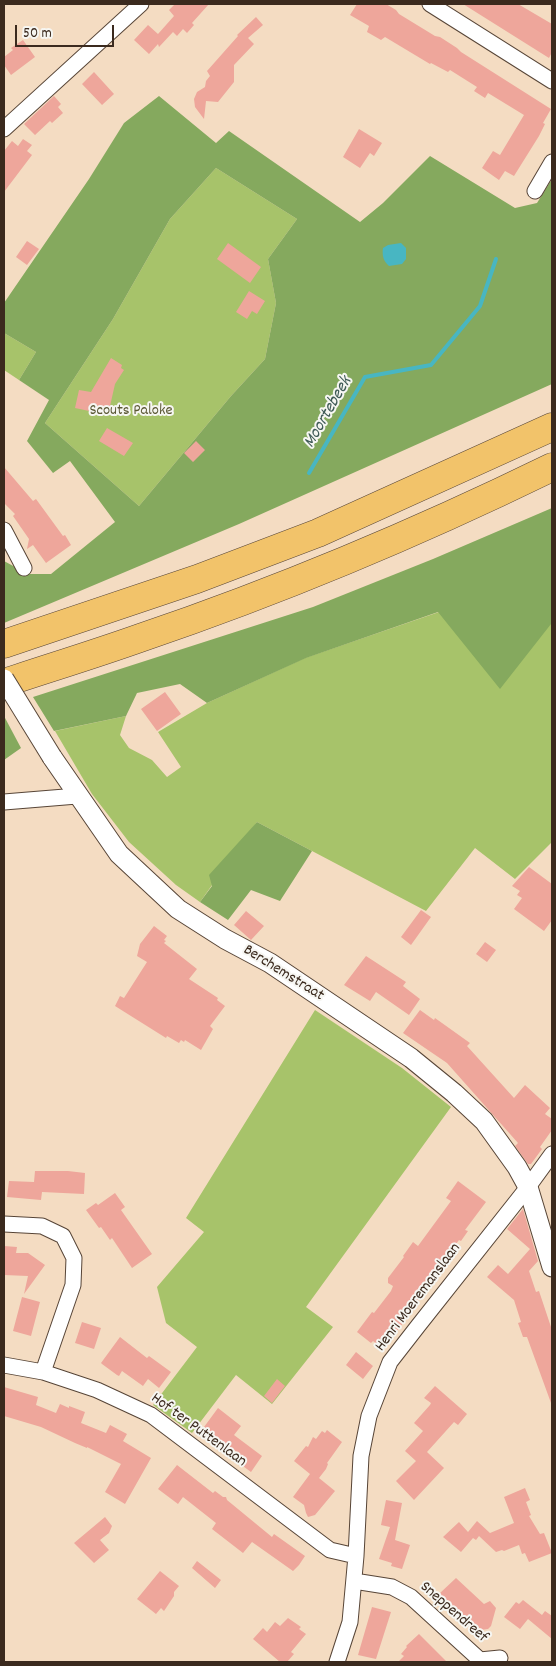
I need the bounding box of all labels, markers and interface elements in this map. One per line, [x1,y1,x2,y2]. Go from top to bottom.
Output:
scale bar [18,15,116,47]
text: 50 m [23,23,52,45]
water label: Moortebeek [300,373,358,453]
park label: Scouts Paloke [89,402,173,422]
street label: Berchemstraat [239,942,327,1006]
street label: Henri Moeremanslaan [372,1240,466,1356]
street label: Hof ter Puttenlaan [146,1390,250,1472]
street label: Sneppendreef [415,1578,491,1648]

